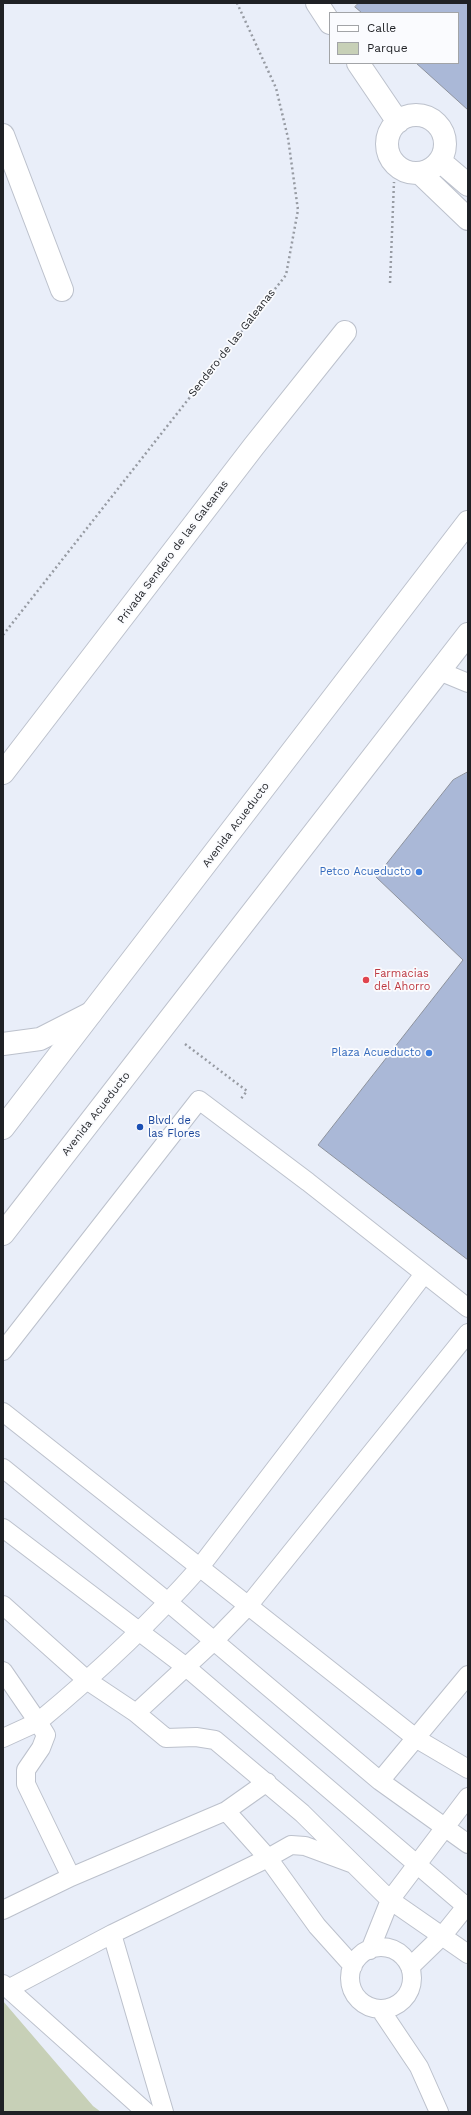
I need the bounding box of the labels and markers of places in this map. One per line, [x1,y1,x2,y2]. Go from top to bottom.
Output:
place label: Petco Acueducto [320,865,411,879]
marker: Petco Acueducto [414,867,424,877]
place label: Farmacias del Ahorro [374,967,430,993]
marker: Farmacias del Ahorro [361,975,371,985]
place label: Plaza Acueducto [331,1046,421,1060]
marker: Plaza Acueducto [424,1048,434,1058]
place label: Blvd. de las Flores [148,1114,200,1140]
marker: Blvd. de las Flores [135,1122,145,1132]

